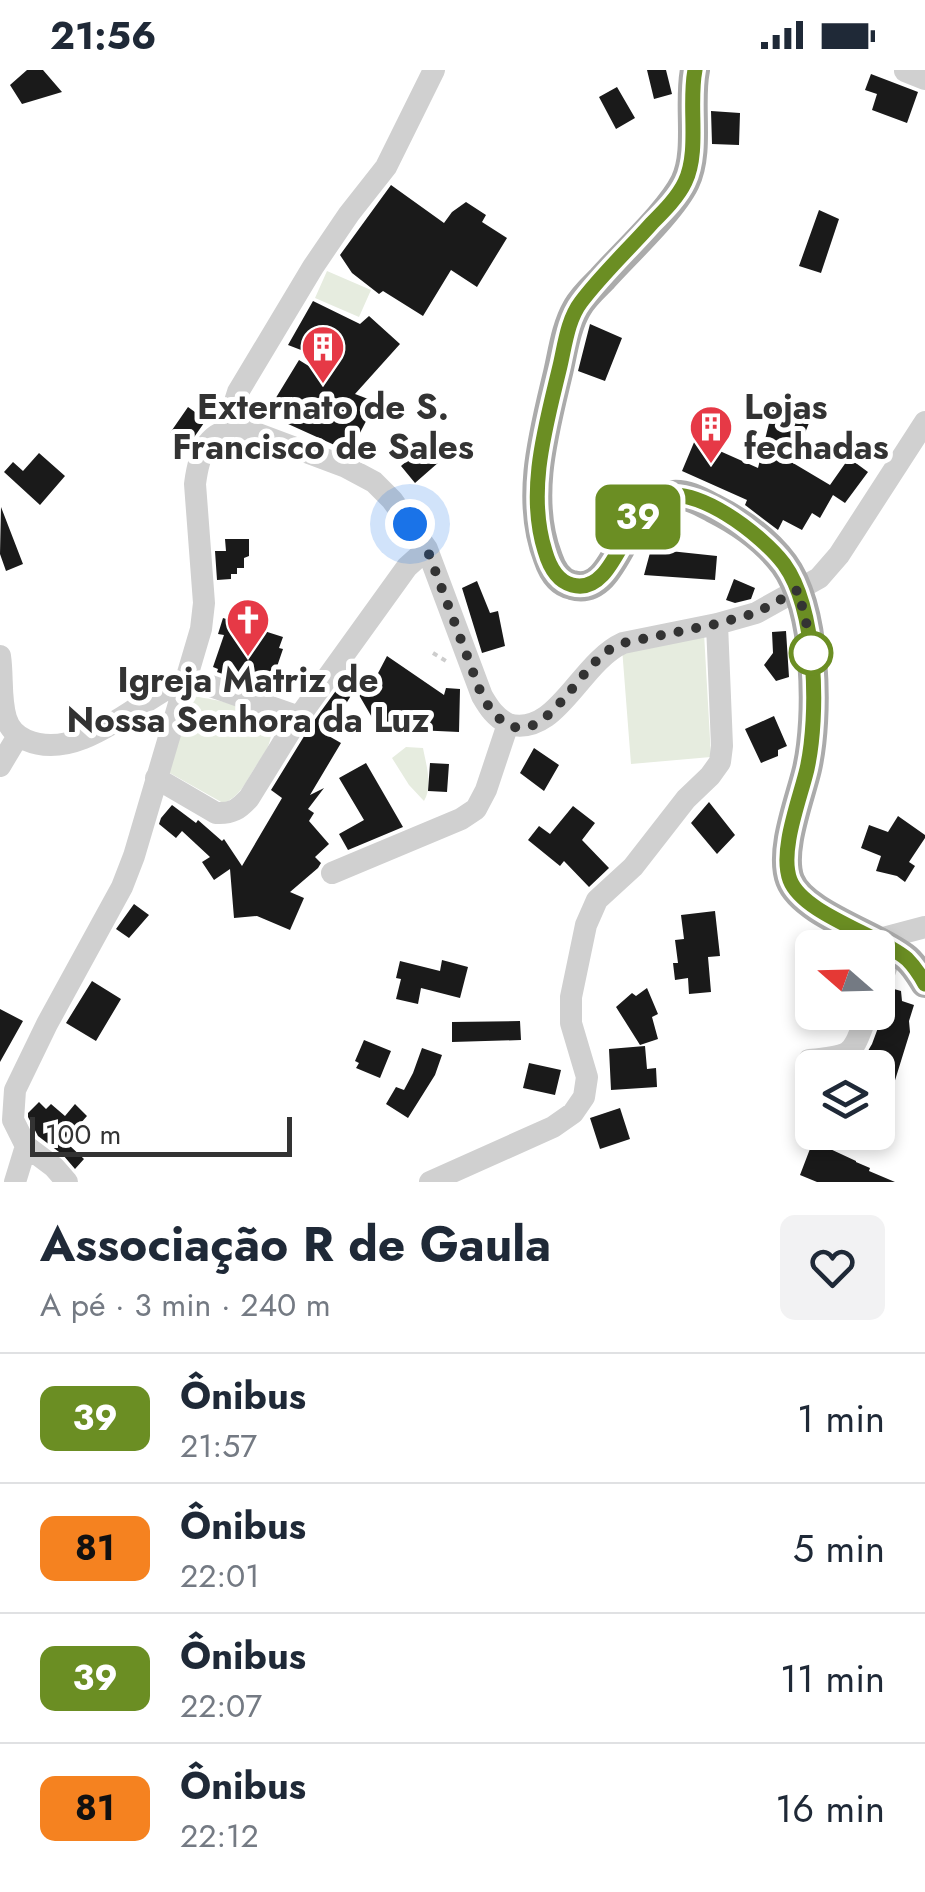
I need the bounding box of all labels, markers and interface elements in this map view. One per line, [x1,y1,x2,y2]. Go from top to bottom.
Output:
text: 21:56 [50,8,156,63]
building icon: Externato de S. Francisco de Sales [300,324,346,385]
place label: Externato de S. Francisco de Sales [172,382,474,472]
place label: Lojas fechadas [744,382,889,472]
building icon: Lojas fechadas [688,404,734,465]
line badge: 39 [593,484,683,550]
text: 39 [615,492,661,542]
your location [385,499,435,549]
church icon: Igreja Matriz de Nossa Senhora da Luz [225,597,271,658]
unlabelled marker [790,632,832,674]
place label: Igreja Matriz de Nossa Senhora da Luz [66,655,430,745]
north arrow [795,930,895,1030]
map controls [795,930,895,1150]
button: layers [795,1050,895,1150]
scale bar [30,1112,292,1156]
text: 100 m [45,1114,121,1155]
text: Associação R de Gaula [40,1210,551,1279]
button: heart [780,1215,885,1320]
text: A pé · 3 min · 240 m [40,1282,331,1328]
text: Ônibus [180,1368,306,1423]
text: 1 min [797,1391,885,1446]
text: 39 [72,1393,118,1443]
text: 21:57 [180,1423,257,1469]
text: Ônibus [180,1498,306,1553]
text: 5 min [793,1521,885,1576]
text: 81 [75,1523,115,1573]
text: 22:01 [180,1553,260,1599]
text: Ônibus [180,1628,306,1683]
text: 11 min [780,1651,885,1706]
text: 39 [72,1653,118,1703]
text: 22:07 [180,1683,262,1729]
text: Ônibus [180,1758,306,1813]
text: 16 min [775,1781,885,1836]
text: 81 [75,1783,115,1833]
text: 22:12 [180,1813,259,1859]

